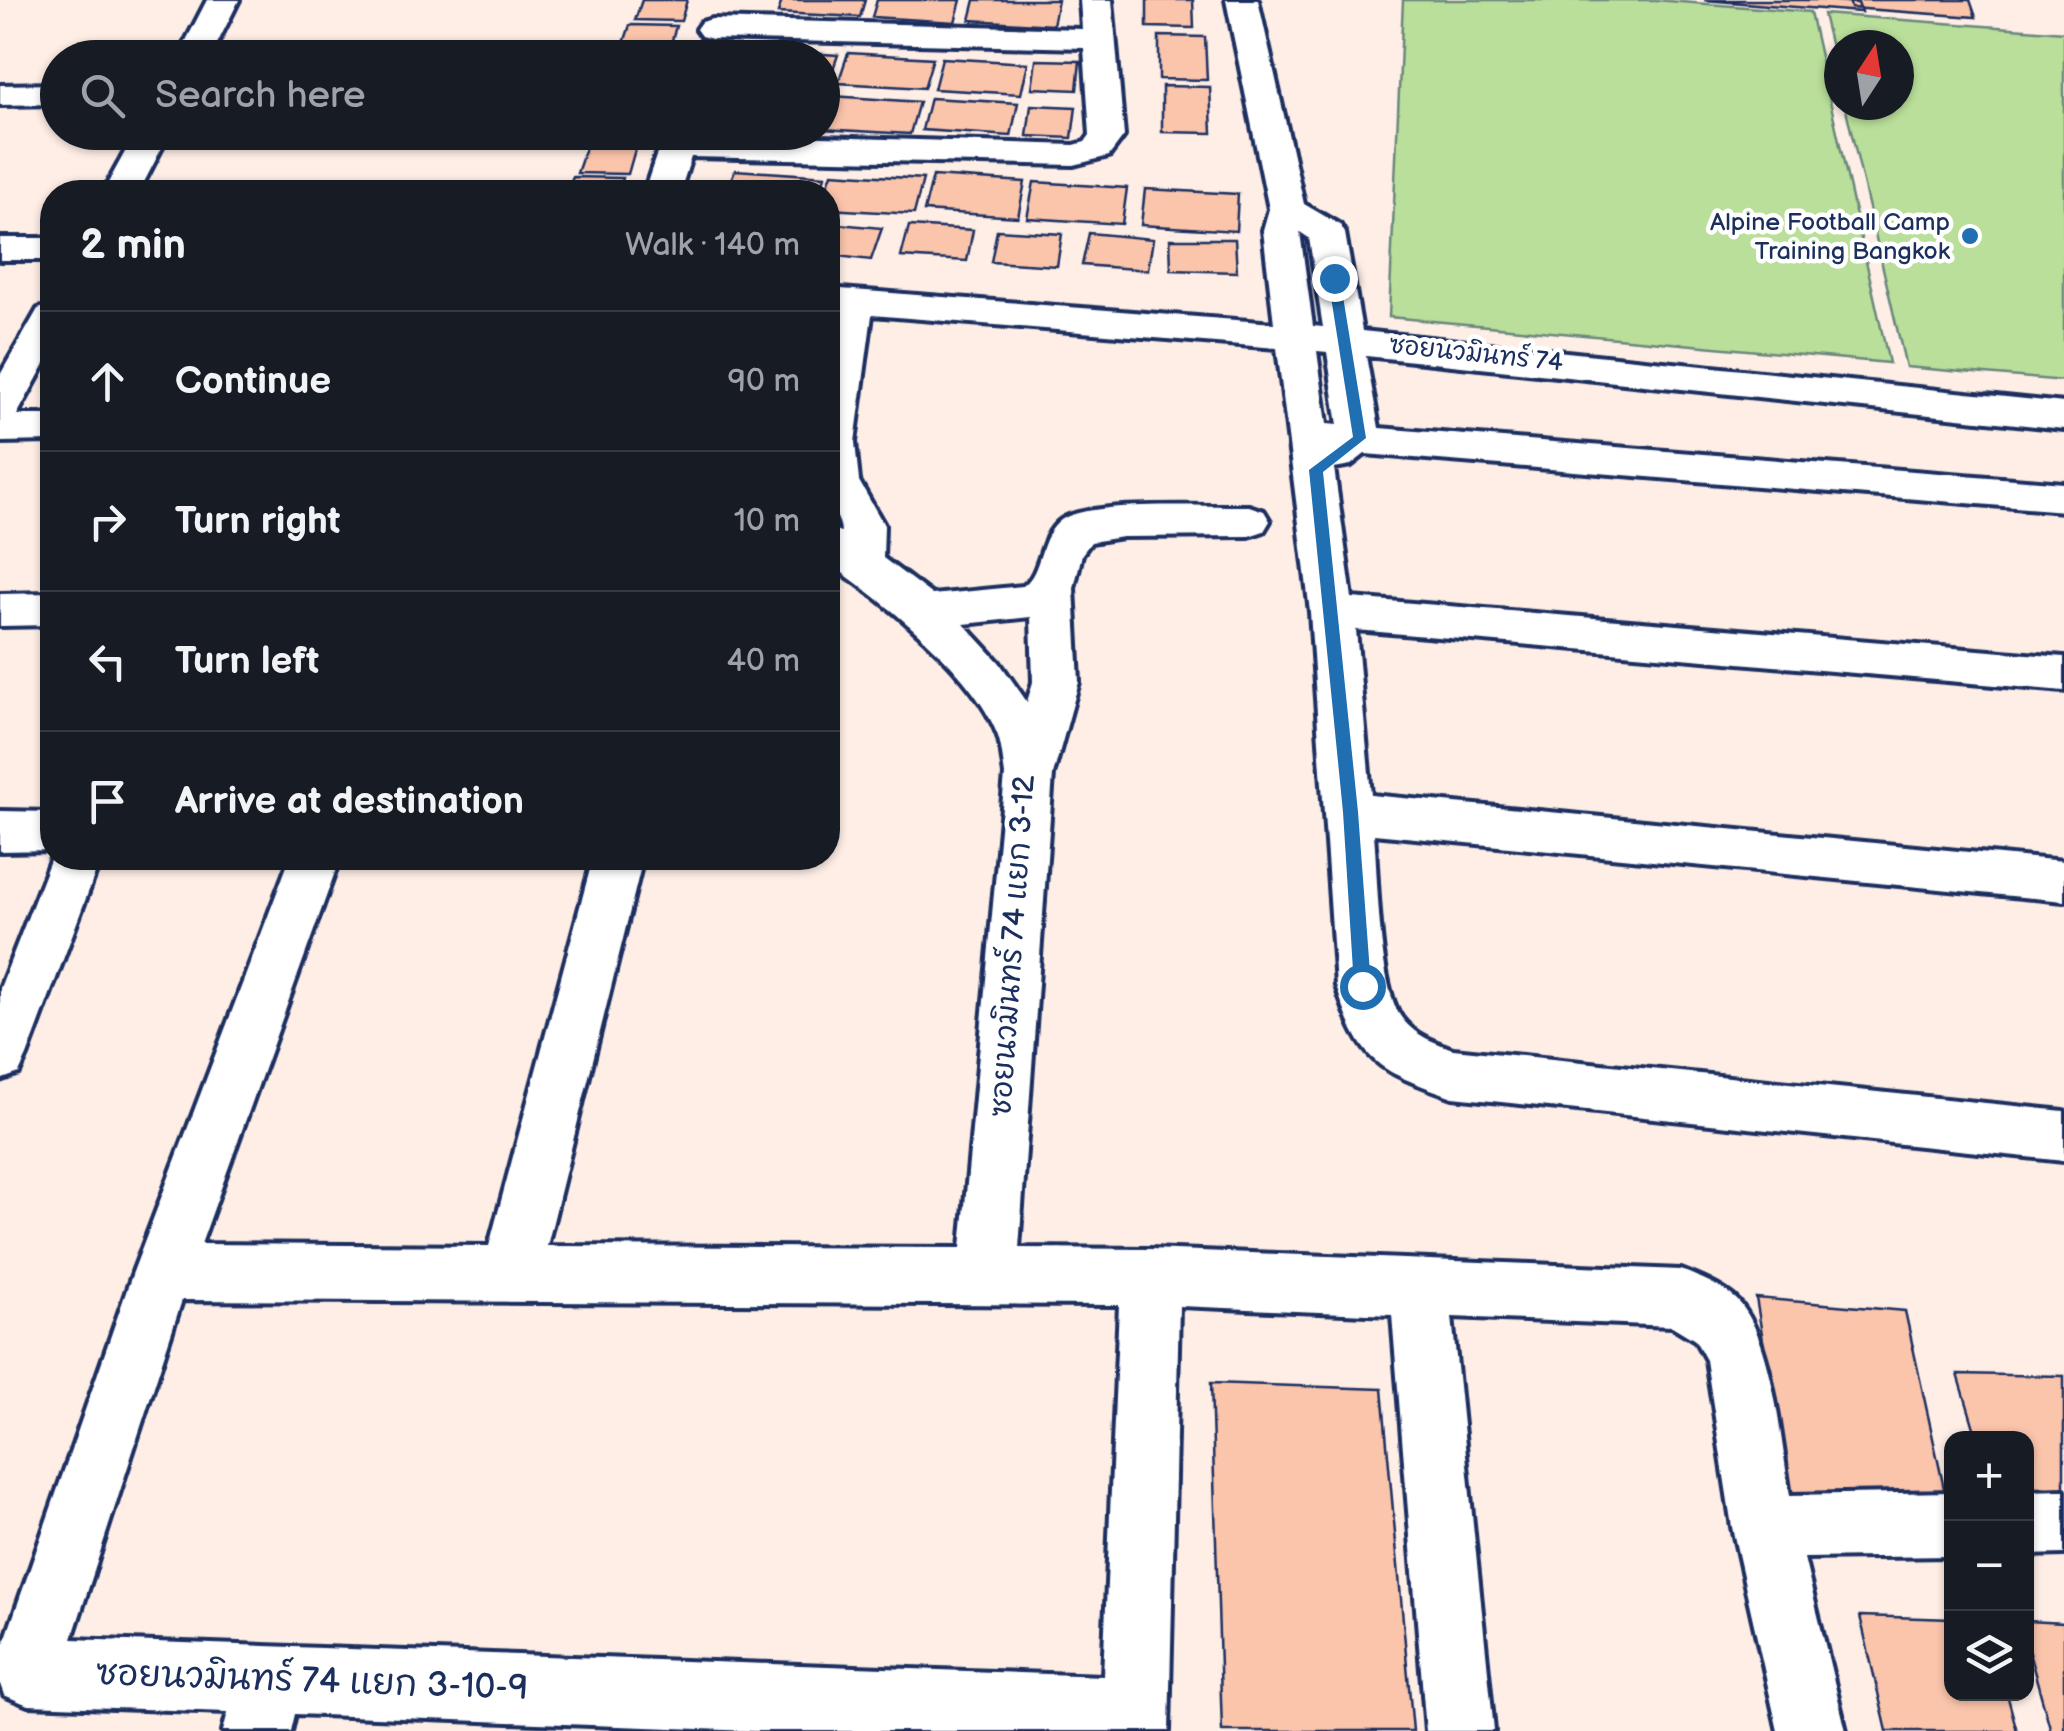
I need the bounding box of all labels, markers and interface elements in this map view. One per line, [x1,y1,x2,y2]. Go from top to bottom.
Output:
north arrow [1824,30,1914,120]
search box [40,40,840,150]
icon: search [75,68,130,123]
text: Search here [155,73,366,118]
place label: Alpine Football Camp Training Bangkok [1710,207,1951,267]
text: 2 min [80,220,186,271]
marker: Alpine Football Camp Training Bangkok [1959,225,1981,247]
text: Walk · 140 m [625,226,800,265]
route end [1312,256,1358,302]
street label: ซอยนวมินทร์ 74 [1388,327,1565,379]
icon: ahead [80,354,135,409]
text: Continue [175,359,331,404]
text: 90 m [728,362,800,401]
icon: right [80,494,135,549]
text: Turn right [175,499,340,544]
text: 10 m [734,502,800,541]
icon: left [80,634,135,689]
text: Turn left [175,639,319,684]
text: 40 m [727,642,800,681]
street label: ซอยนวมินทร์ 74 แยก 3-12 [980,773,1043,1118]
icon: arrive [80,774,135,829]
text: Arrive at destination [175,779,524,824]
route start [1340,964,1386,1010]
map controls [1944,1431,2034,1701]
button: + [1944,1431,2034,1521]
button: − [1944,1521,2034,1611]
button: layers [1944,1611,2034,1701]
street label: ซอยนวมินทร์ 74 แยก 3-10-9 [95,1649,529,1710]

